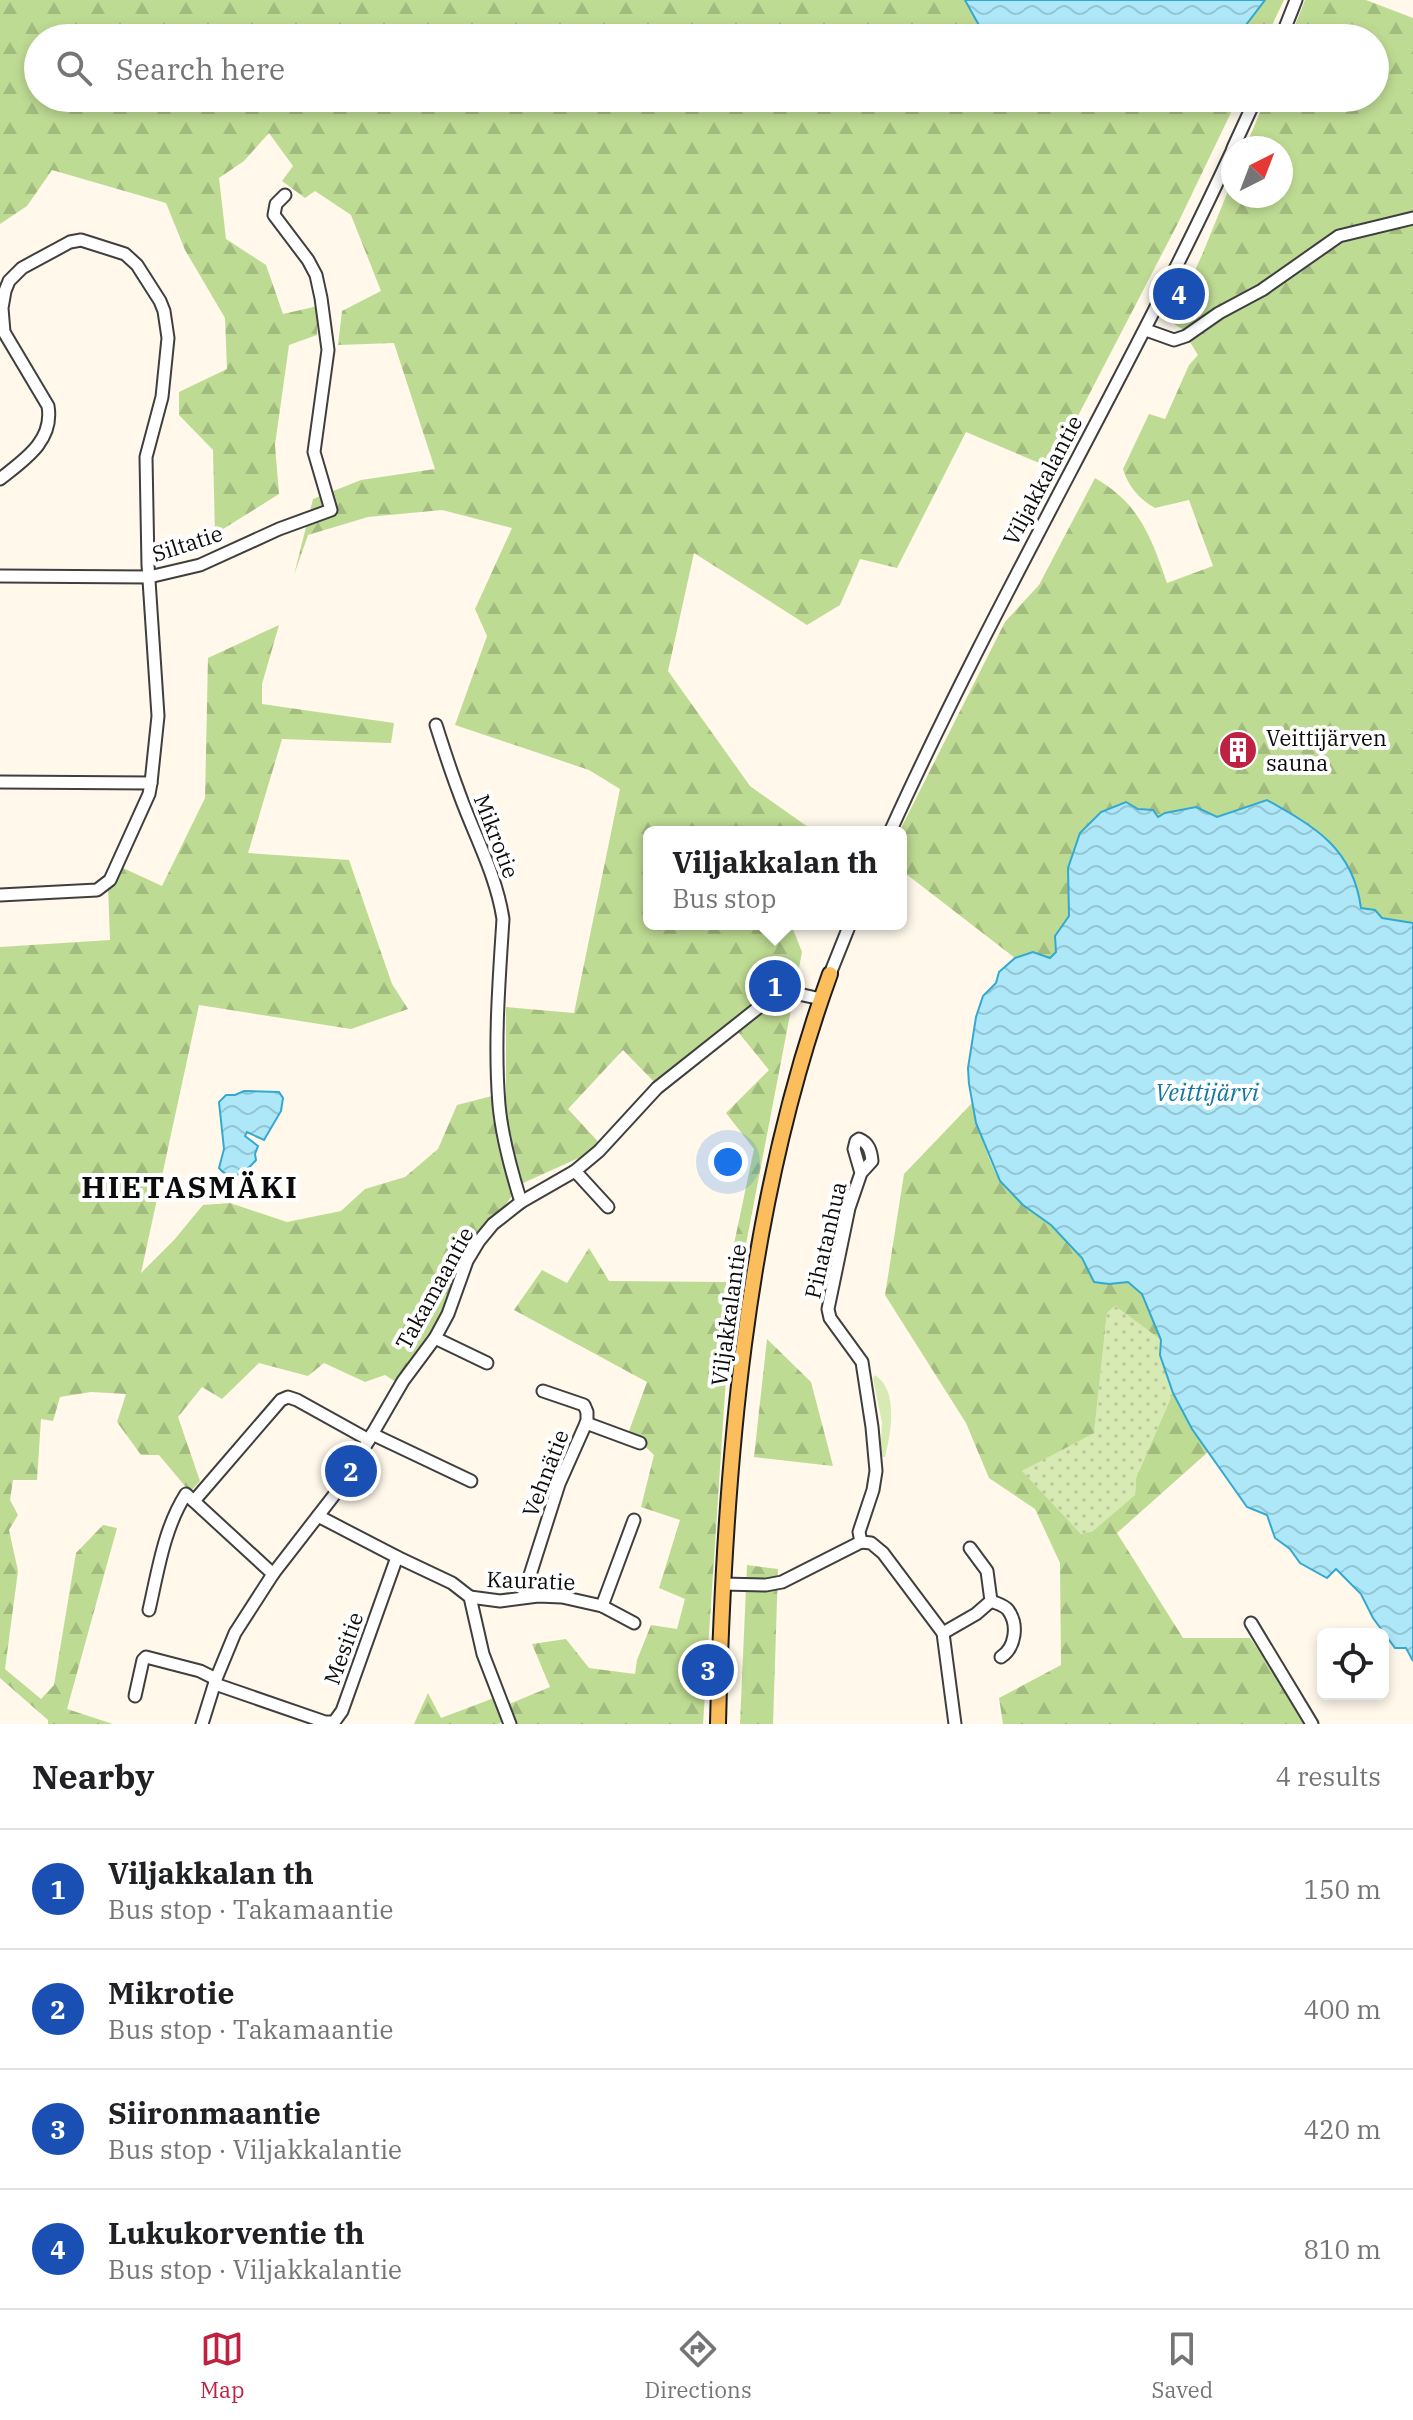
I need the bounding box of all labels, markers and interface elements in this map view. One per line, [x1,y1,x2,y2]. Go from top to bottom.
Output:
search box [24,24,1389,112]
icon: search [52,46,96,90]
text: Search here [116,49,285,88]
north arrow [1221,136,1293,208]
pin: 4 [1153,264,1205,324]
street label: Viljakkalantie [996,410,1088,550]
street label: Siltatie [148,518,226,568]
place label: Veittijärven sauna [1266,723,1387,777]
building icon: Veittijärven sauna [1217,729,1259,771]
street label: Mikrotie [468,790,526,882]
popup [643,826,907,930]
text: Viljakkalan th [672,842,878,881]
text: Bus stop [672,881,776,915]
pin: 1 [749,956,801,1016]
water label: Veittijärvi [1155,1076,1260,1108]
your location [708,1142,748,1182]
district label: HIETASMÄKI [81,1167,299,1206]
street label: Pihatanhua [797,1179,853,1301]
street label: Takamaantie [388,1222,480,1354]
street label: Viljakkalantie [704,1242,752,1388]
street label: Vehnätie [515,1425,575,1521]
pin: 2 [325,1441,377,1501]
street label: Kauratie [486,1564,576,1596]
street label: Mesitie [317,1608,369,1688]
map controls [1317,1628,1389,1700]
button: locate [1317,1628,1389,1700]
pin: 3 [682,1640,734,1700]
text: Nearby [32,1754,154,1798]
text: 4 results [1275,1759,1381,1793]
text: Viljakkalan th [108,1853,314,1892]
text: 1 [50,1872,66,1906]
text: 150 m [1303,1872,1381,1906]
text: Bus stop · Takamaantie [108,1892,393,1926]
text: Mikrotie [108,1973,234,2012]
text: 2 [50,1992,66,2026]
text: 400 m [1303,1992,1381,2026]
text: Bus stop · Takamaantie [108,2012,393,2046]
text: Siironmaantie [108,2093,321,2132]
text: 3 [50,2112,66,2146]
text: 420 m [1303,2112,1381,2146]
text: Bus stop · Viljakkalantie [108,2132,402,2166]
text: Lukukorventie th [108,2213,364,2252]
text: 4 [50,2232,66,2266]
text: 810 m [1303,2232,1381,2266]
text: Bus stop · Viljakkalantie [108,2252,402,2286]
tab: Map [200,2327,245,2404]
tab: Directions [644,2327,752,2404]
tab: Saved [1151,2327,1213,2404]

